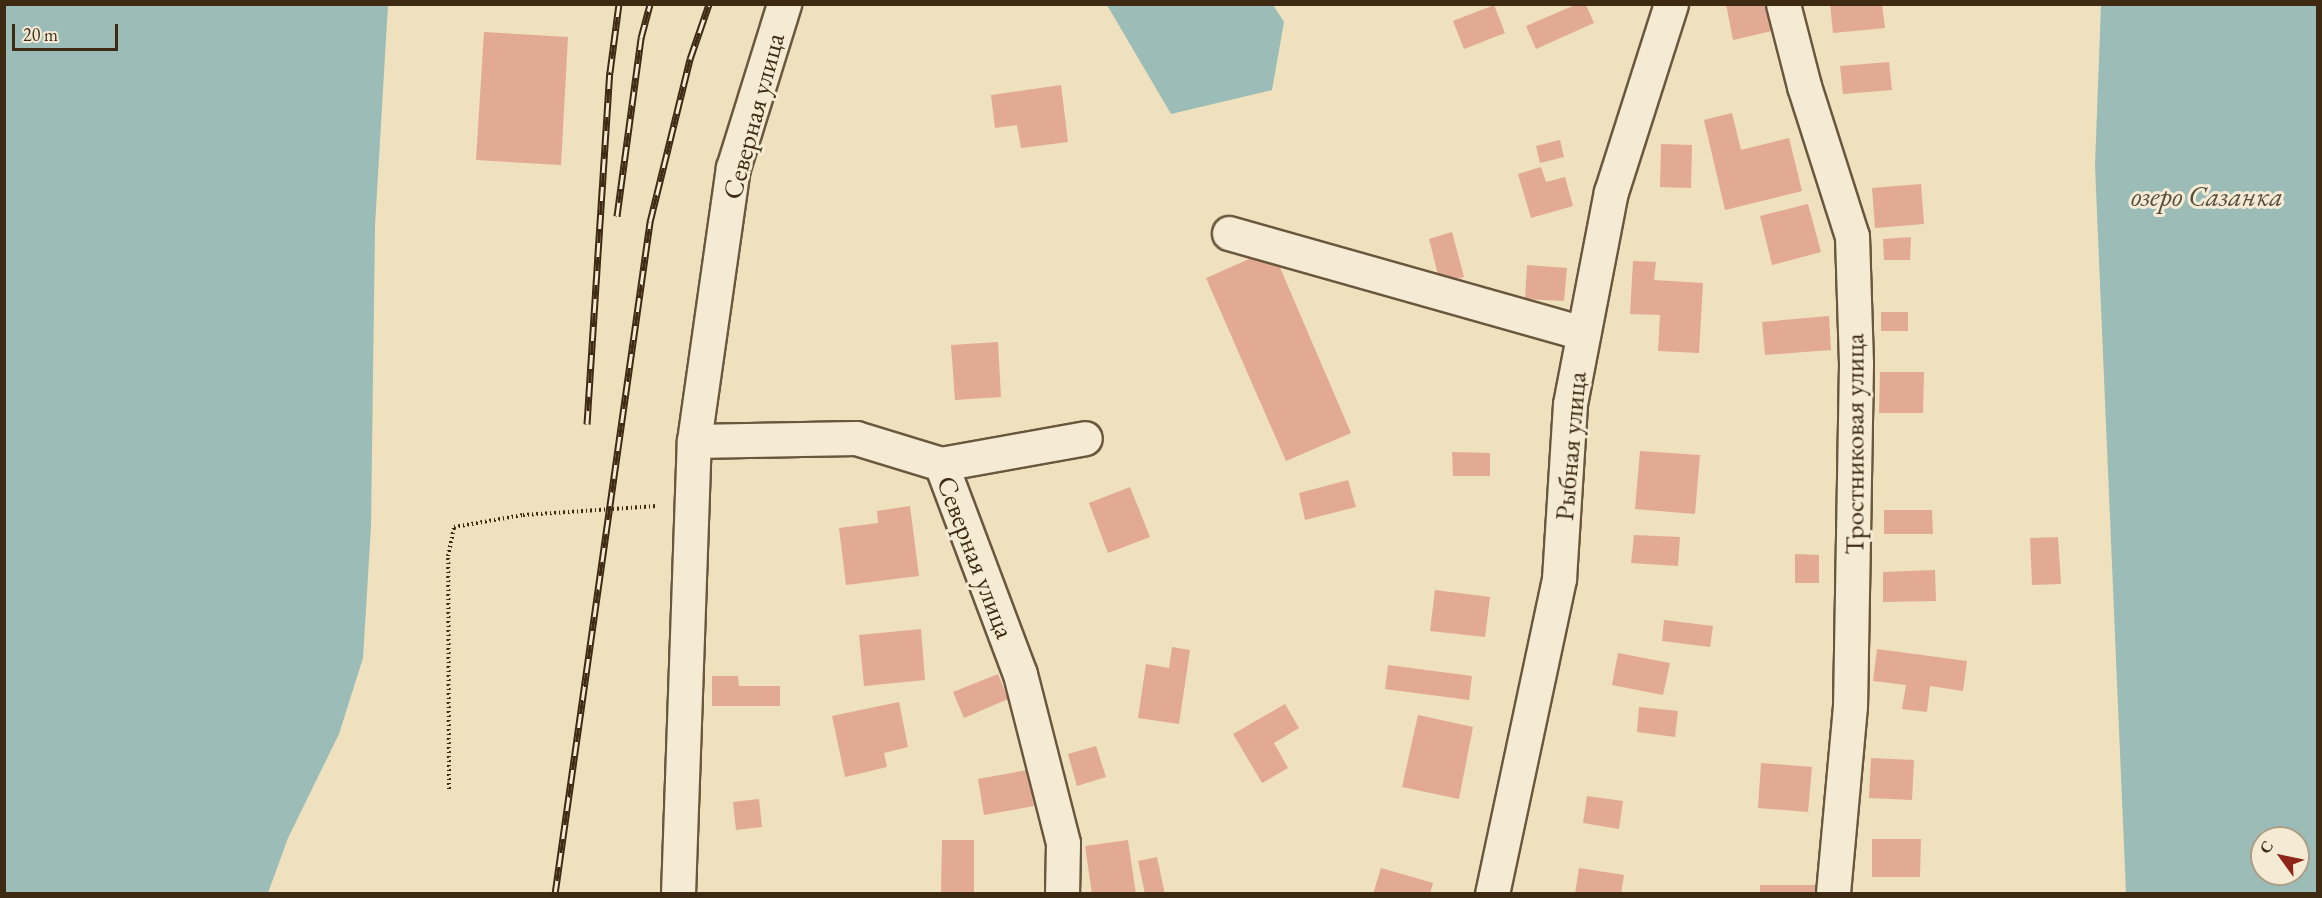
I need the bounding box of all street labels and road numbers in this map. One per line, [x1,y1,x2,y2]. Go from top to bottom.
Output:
street label: Северная улица [715,29,791,203]
street label: Тростниковая улица [1838,333,1870,555]
street label: Рыбная улица [1547,370,1593,522]
street label: Северная улица [930,471,1022,643]

